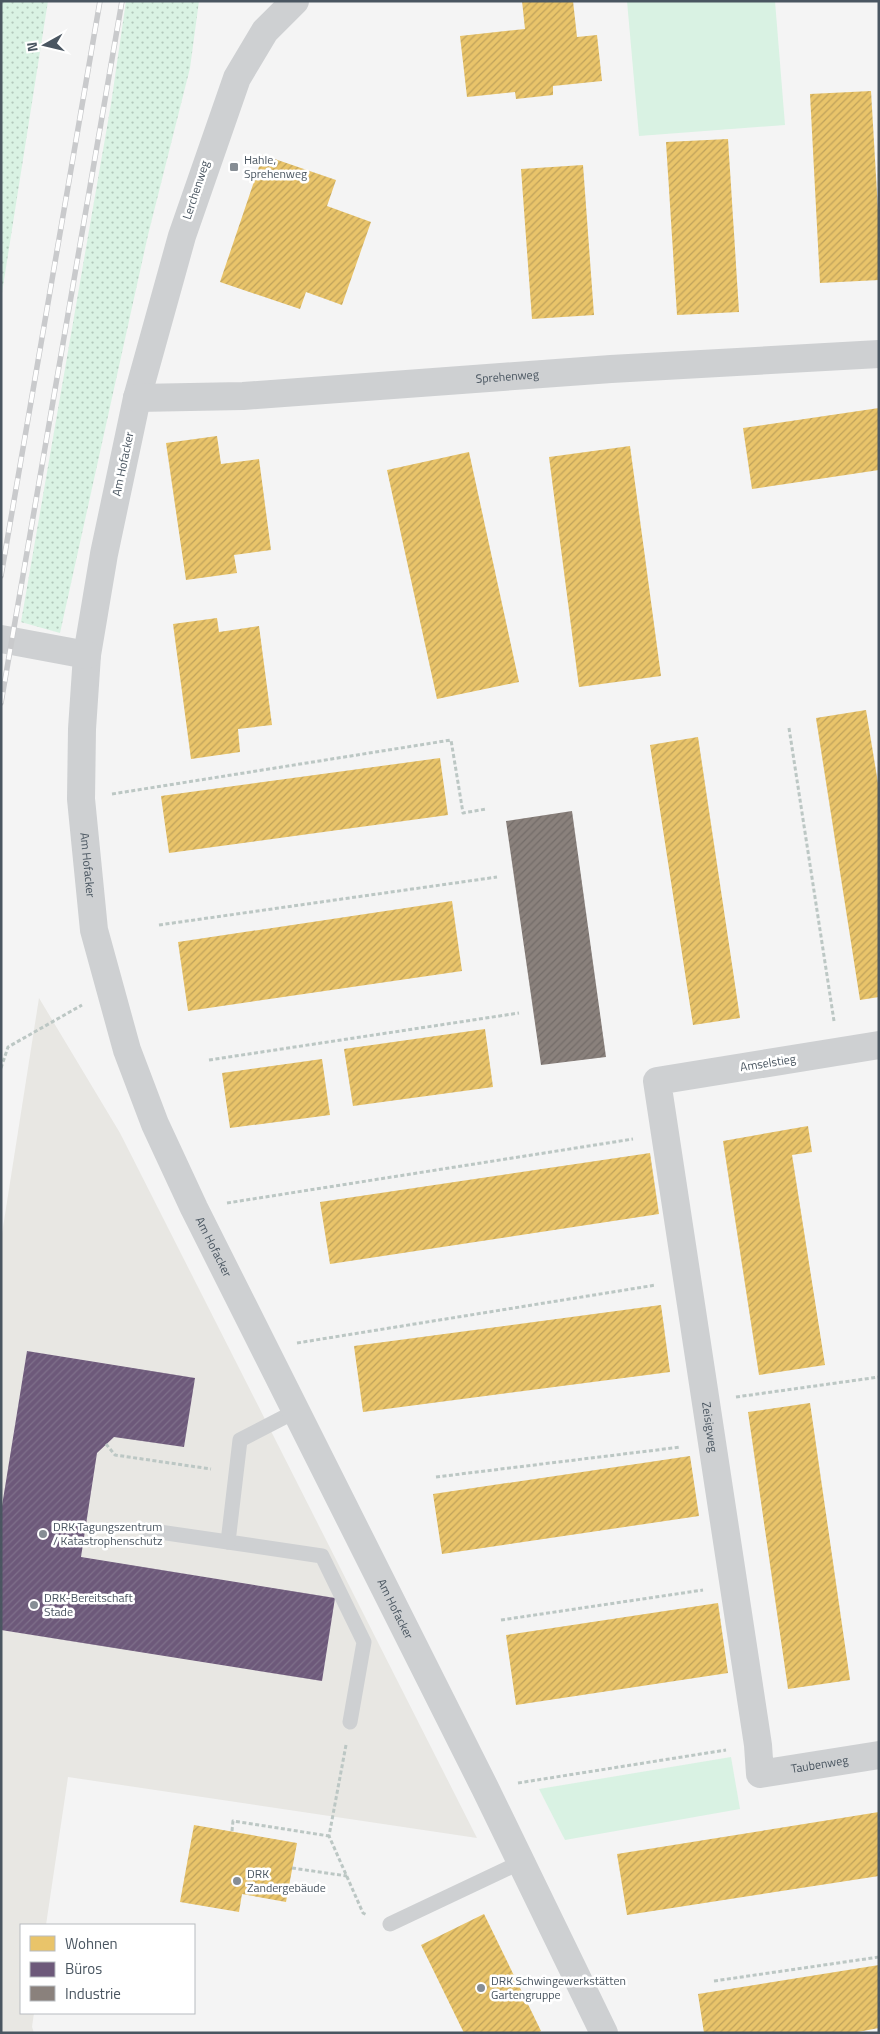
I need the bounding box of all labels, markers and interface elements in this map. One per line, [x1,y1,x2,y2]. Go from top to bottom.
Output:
north arrow [20,20,70,70]
text: N [21,41,43,53]
place label: Hahle, Sprehenweg [244,150,307,183]
street label: Lerchenweg [177,158,214,222]
marker: Hahle, Sprehenweg [228,161,240,173]
street label: Sprehenweg [475,364,539,388]
street label: Am Hofacker [106,430,139,498]
street label: Am Hofacker [75,832,101,898]
street label: Amselstieg [739,1049,797,1076]
street label: Am Hofacker [191,1213,237,1280]
street label: Zeisigweg [697,1401,723,1454]
place label: DRK Tagungszentrum / Katastrophenschutz [53,1517,162,1550]
marker: DRK Tagungszentrum / Katastrophenschutz [37,1528,49,1540]
street label: Am Hofacker [372,1575,419,1642]
place label: DRK-Bereitschaft Stade [44,1588,133,1621]
marker: DRK-Bereitschaft Stade [28,1599,40,1611]
street label: Taubenweg [790,1750,850,1778]
place label: DRK Zandergebäude [247,1864,326,1897]
marker: DRK Zandergebäude [231,1875,243,1887]
legend [20,1924,195,2014]
text: Wohnen [65,1932,118,1955]
text: Büros [65,1957,102,1980]
place label: DRK Schwingewerkstätten Gartengruppe [491,1971,626,2004]
text: Industrie [65,1982,121,2005]
marker: DRK Schwingewerkstätten Gartengruppe [475,1982,487,1994]

